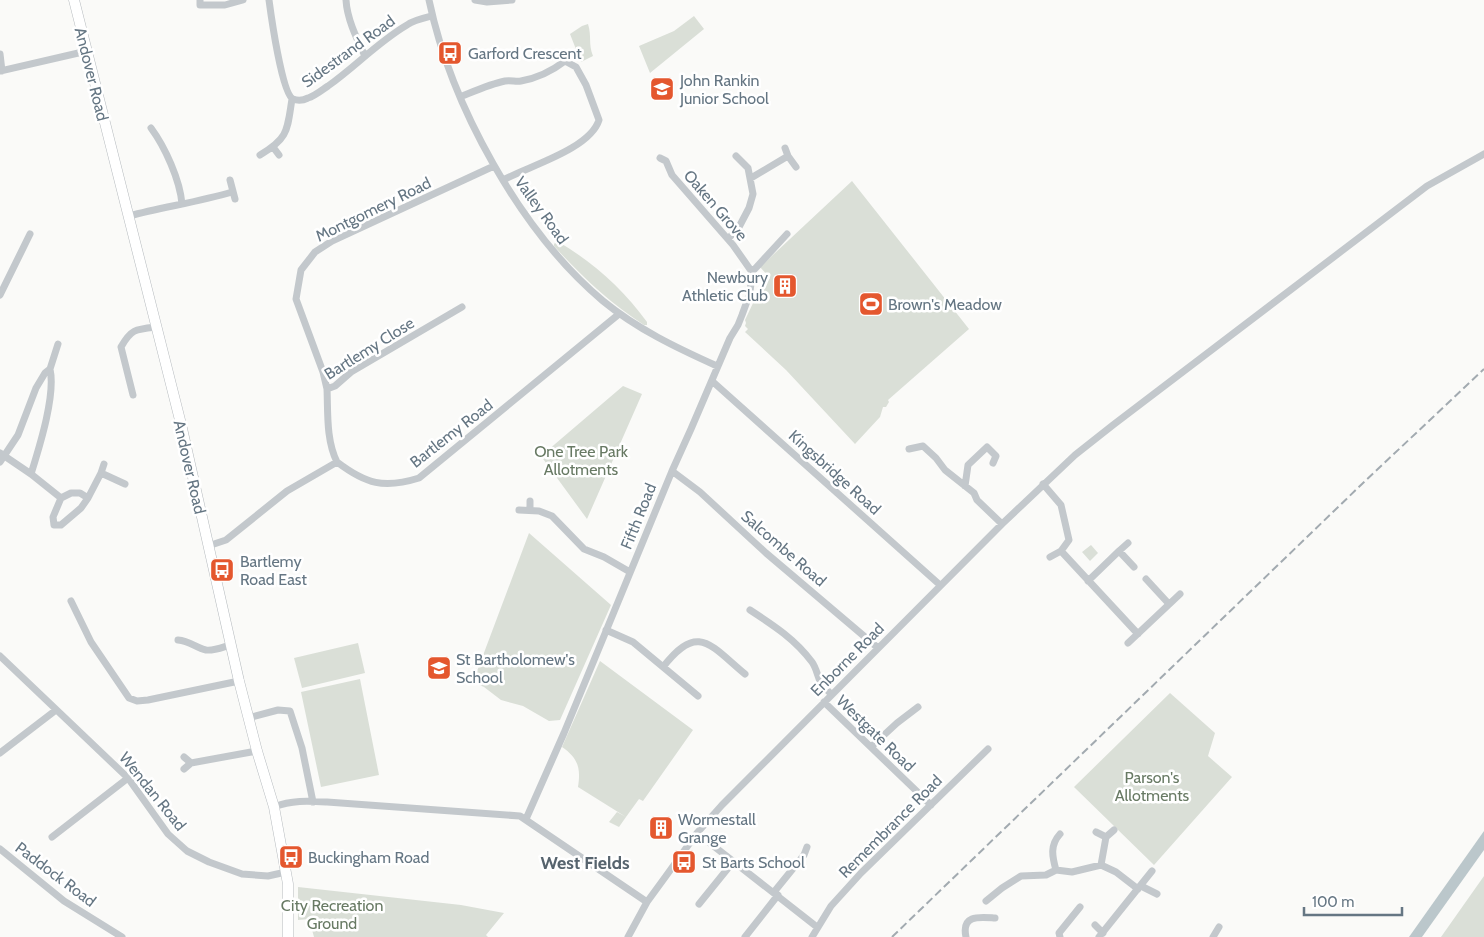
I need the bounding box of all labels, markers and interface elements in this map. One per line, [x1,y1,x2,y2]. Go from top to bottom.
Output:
street label: Sidestrand Road [298,11,399,92]
street label: Andover Road [71,25,112,123]
bus stop icon: Garford Crescent [437,40,463,66]
place label: Garford Crescent [468,44,582,63]
place label: John Rankin Junior School [679,71,769,108]
school or university icon: John Rankin Junior School [649,76,675,102]
street label: Oaken Grove [680,166,751,245]
street label: Montgomery Road [312,173,434,246]
street label: Valley Road [511,173,572,248]
place label: Newbury Athletic Club [682,268,768,305]
building icon: Newbury Athletic Club [772,273,798,299]
sports icon: Brown's Meadow [858,291,884,317]
place label: Brown's Meadow [888,295,1002,314]
street label: Bartlemy Close [321,313,418,384]
street label: Bartlemy Road [406,395,496,472]
street label: Andover Road [170,418,210,516]
street label: Kingsbridge Road [785,426,885,519]
park label: One Tree Park Allotments [534,442,629,479]
street label: Fifth Road [617,480,660,552]
street label: Salcombe Road [737,506,830,590]
place label: Bartlemy Road East [240,552,307,589]
bus stop icon: Bartlemy Road East [209,557,235,583]
street label: Enborne Road [807,619,888,700]
place label: St Bartholomew's School [456,650,575,687]
school or university icon: St Bartholomew's School [426,655,452,681]
street label: Westgate Road [832,691,919,776]
street label: Wendan Road [115,748,190,834]
park label: Parson's Allotments [1115,768,1190,805]
street label: Remembrance Road [835,771,946,882]
place label: Wormestall Grange [678,810,756,847]
building icon: Wormestall Grange [648,815,674,841]
street label: Paddock Road [12,838,100,911]
bus stop icon: Buckingham Road [278,844,304,870]
place label: Buckingham Road [308,848,429,867]
bus stop icon: St Barts School [671,849,697,875]
district label: West Fields [540,852,630,874]
place label: St Barts School [702,853,805,872]
scale bar [1304,884,1402,916]
text: 100 m [1312,893,1354,911]
park label: City Recreation Ground [281,896,383,933]

